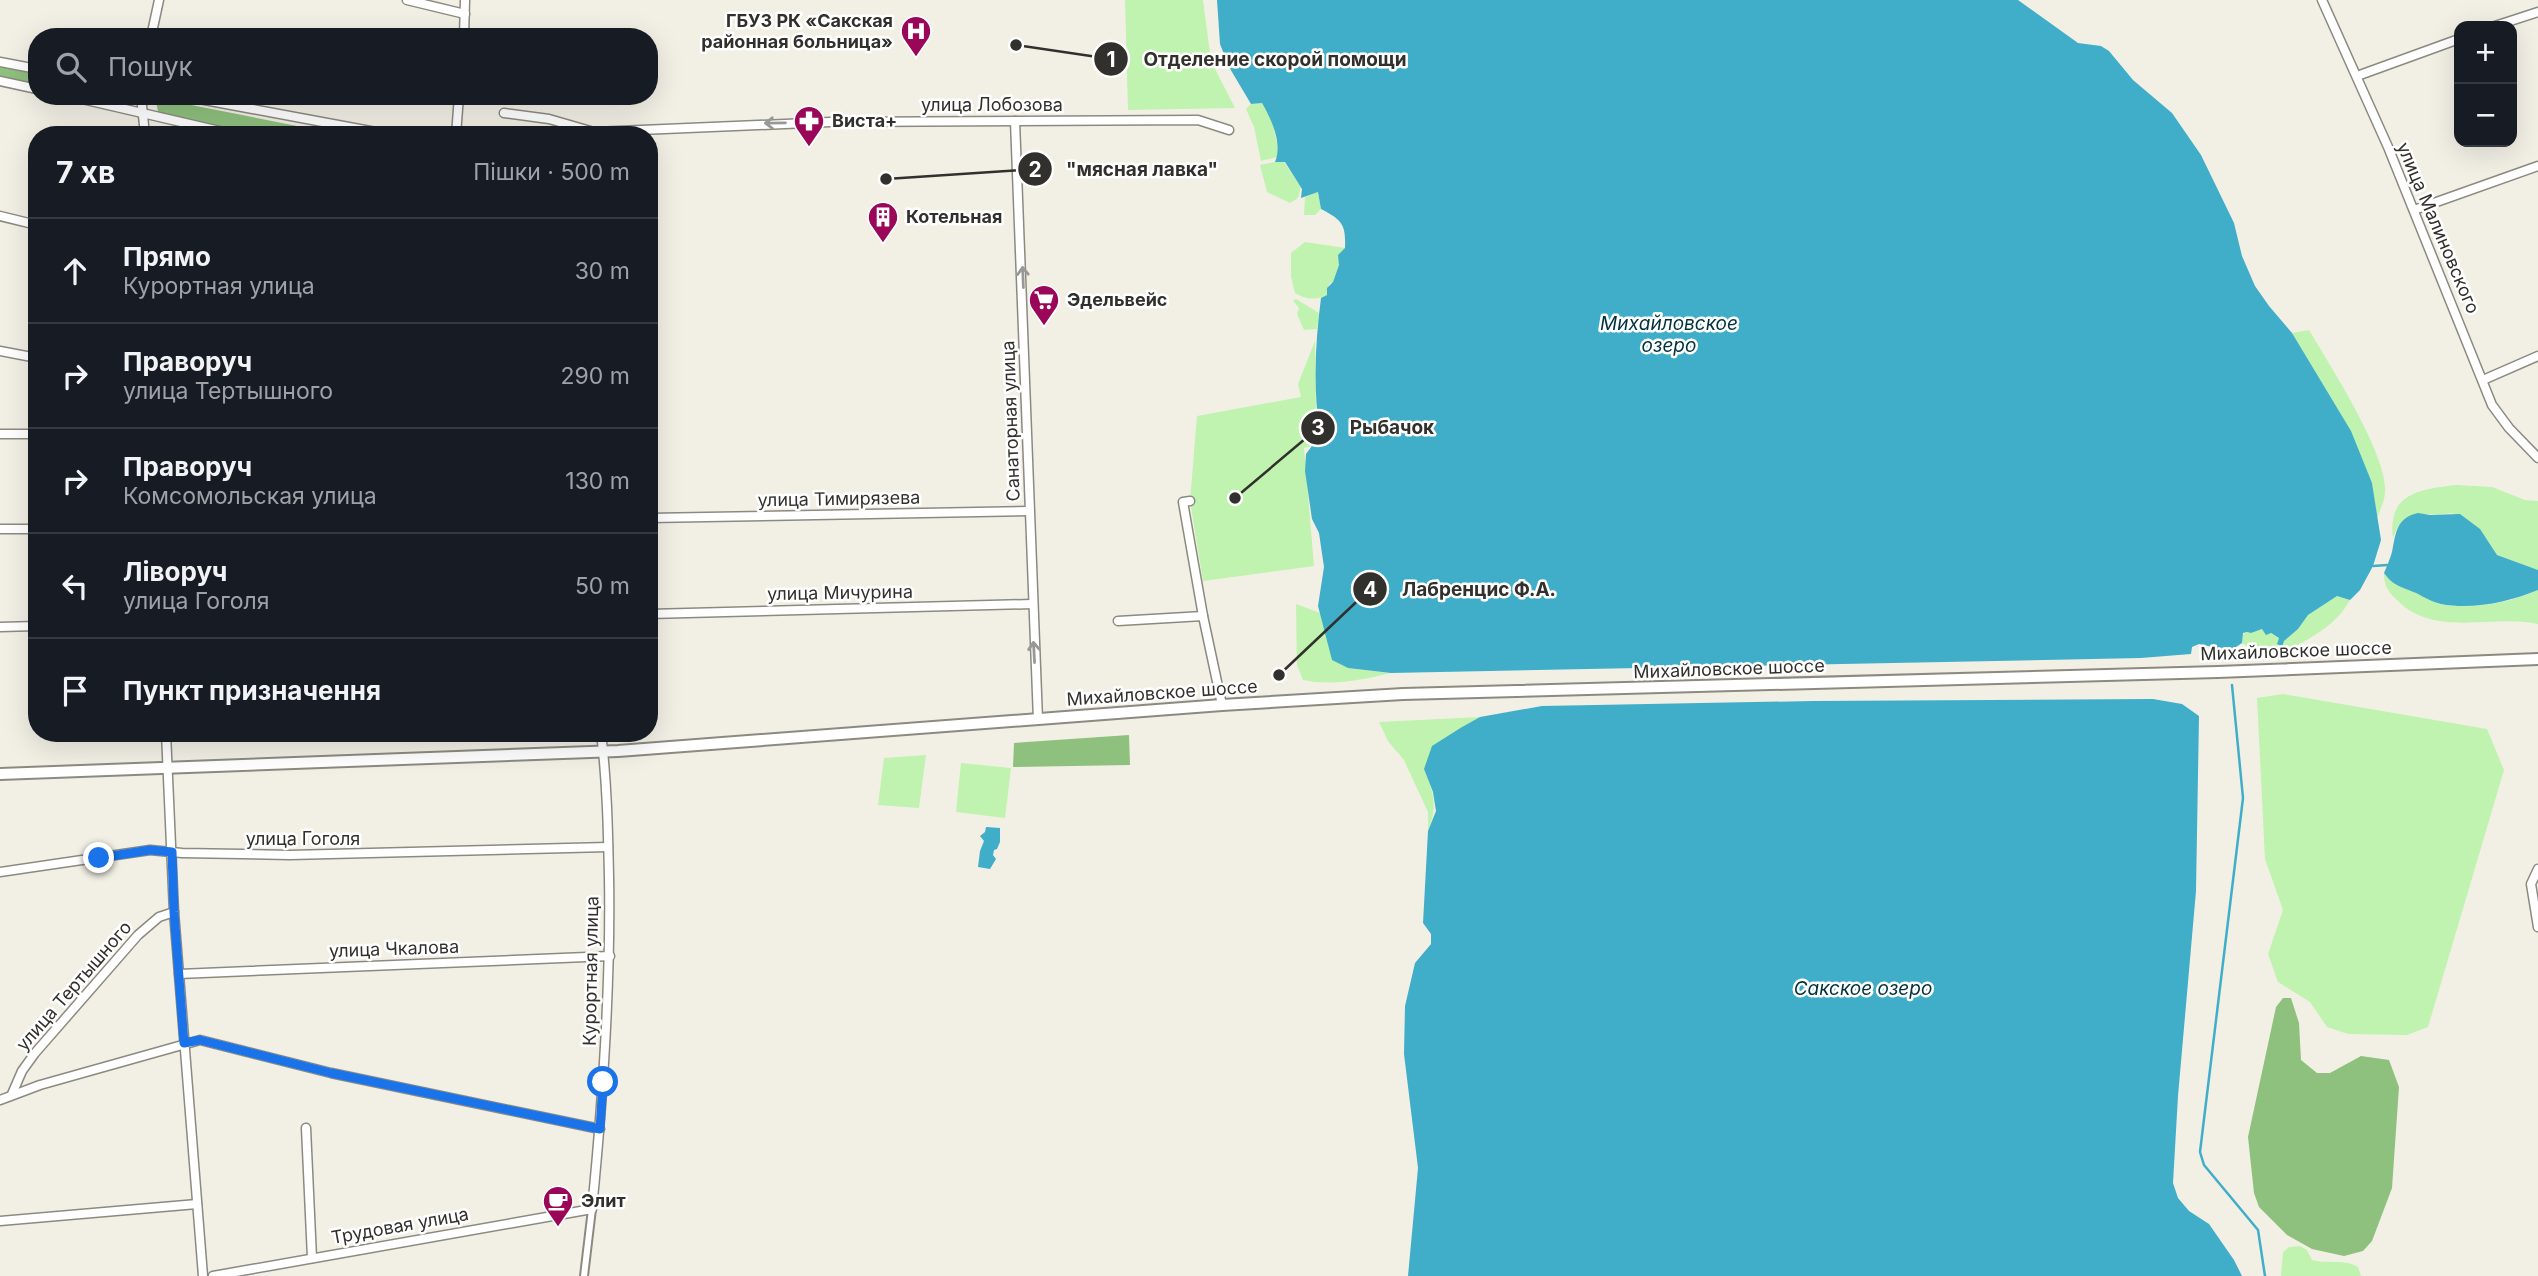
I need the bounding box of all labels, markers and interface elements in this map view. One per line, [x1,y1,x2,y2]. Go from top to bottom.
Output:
place label: ГБУЗ РК «Сакская районная больница» [701,10,893,52]
hospital icon: ГБУЗ РК «Сакская районная больница» [899,14,933,58]
map controls [2454,21,2517,147]
button: + [2454,21,2517,84]
search box [28,28,658,105]
callout: Отделение скорой помощи [1094,39,1420,79]
text: 1 [1106,47,1116,72]
icon: search [52,48,90,86]
text: Отделение скорой помощи [1143,48,1407,71]
text: Пошук [108,51,193,82]
button: − [2454,84,2517,147]
street label: улица Лобозова [921,94,1063,115]
pharmacy icon: Виста+ [792,104,826,148]
place label: Виста+ [832,110,897,131]
one-way arrow [764,116,787,130]
street label: улица Малиновского [2393,139,2484,317]
callout: "мясная лавка" [1017,149,1232,189]
text: 7 хв [56,154,115,190]
text: 2 [1028,157,1042,182]
text: Пішки · 500 m [473,158,630,186]
text: "мясная лавка" [1066,158,1218,181]
building icon: Котельная [866,200,900,244]
place label: Котельная [906,206,1002,227]
text: Прямо [123,241,211,272]
icon: ahead [56,252,94,290]
text: 30 m [575,257,630,285]
one-way arrow [1016,266,1029,289]
text: Курортная улица [123,272,315,300]
supermarket icon: Эдельвейс [1027,283,1061,327]
place label: Эдельвейс [1067,289,1167,310]
water label: Михайловское озеро [1600,312,1738,357]
street label: Санаторная улица [997,340,1024,502]
text: Праворуч [123,346,252,377]
icon: right [56,357,94,395]
text: 290 m [561,362,630,390]
text: улица Тертышного [123,377,333,405]
callout: Рыбачок [1300,408,1448,448]
text: 3 [1311,415,1325,440]
text: Рыбачок [1350,416,1434,439]
text: Праворуч [123,451,252,482]
icon: right [56,462,94,500]
text: 130 m [565,467,630,495]
text: Комсомольская улица [123,482,377,510]
street label: улица Тимирязева [758,487,920,510]
text: Ліворуч [123,556,227,587]
icon: left [56,567,94,605]
callout: Лабренцис Ф.А. [1353,569,1570,609]
text: 50 m [575,572,630,600]
text: 4 [1363,577,1377,602]
text: Лабренцис Ф.А. [1402,578,1556,601]
street label: улица Мичурина [767,581,913,604]
text: улица Гоголя [123,587,270,615]
street label: Михайловское шоссе [2200,637,2392,664]
one-way arrow [1028,640,1041,663]
street label: Михайловское шоссе [1633,655,1825,682]
icon: arrive [56,672,94,710]
text: Пункт призначення [123,675,381,706]
street label: Михайловское шоссе [1066,675,1258,710]
street label: улица Гоголя [246,828,360,849]
route end [83,842,114,873]
street label: Курортная улица [579,896,602,1046]
street label: улица Тертышного [12,917,135,1055]
street label: улица Чкалова [329,936,459,961]
water label: Сакское озеро [1794,977,1932,1000]
route start [587,1066,618,1097]
cafe icon: Элит [541,1184,575,1228]
place label: Элит [581,1190,626,1211]
street label: Трудовая улица [330,1203,470,1248]

